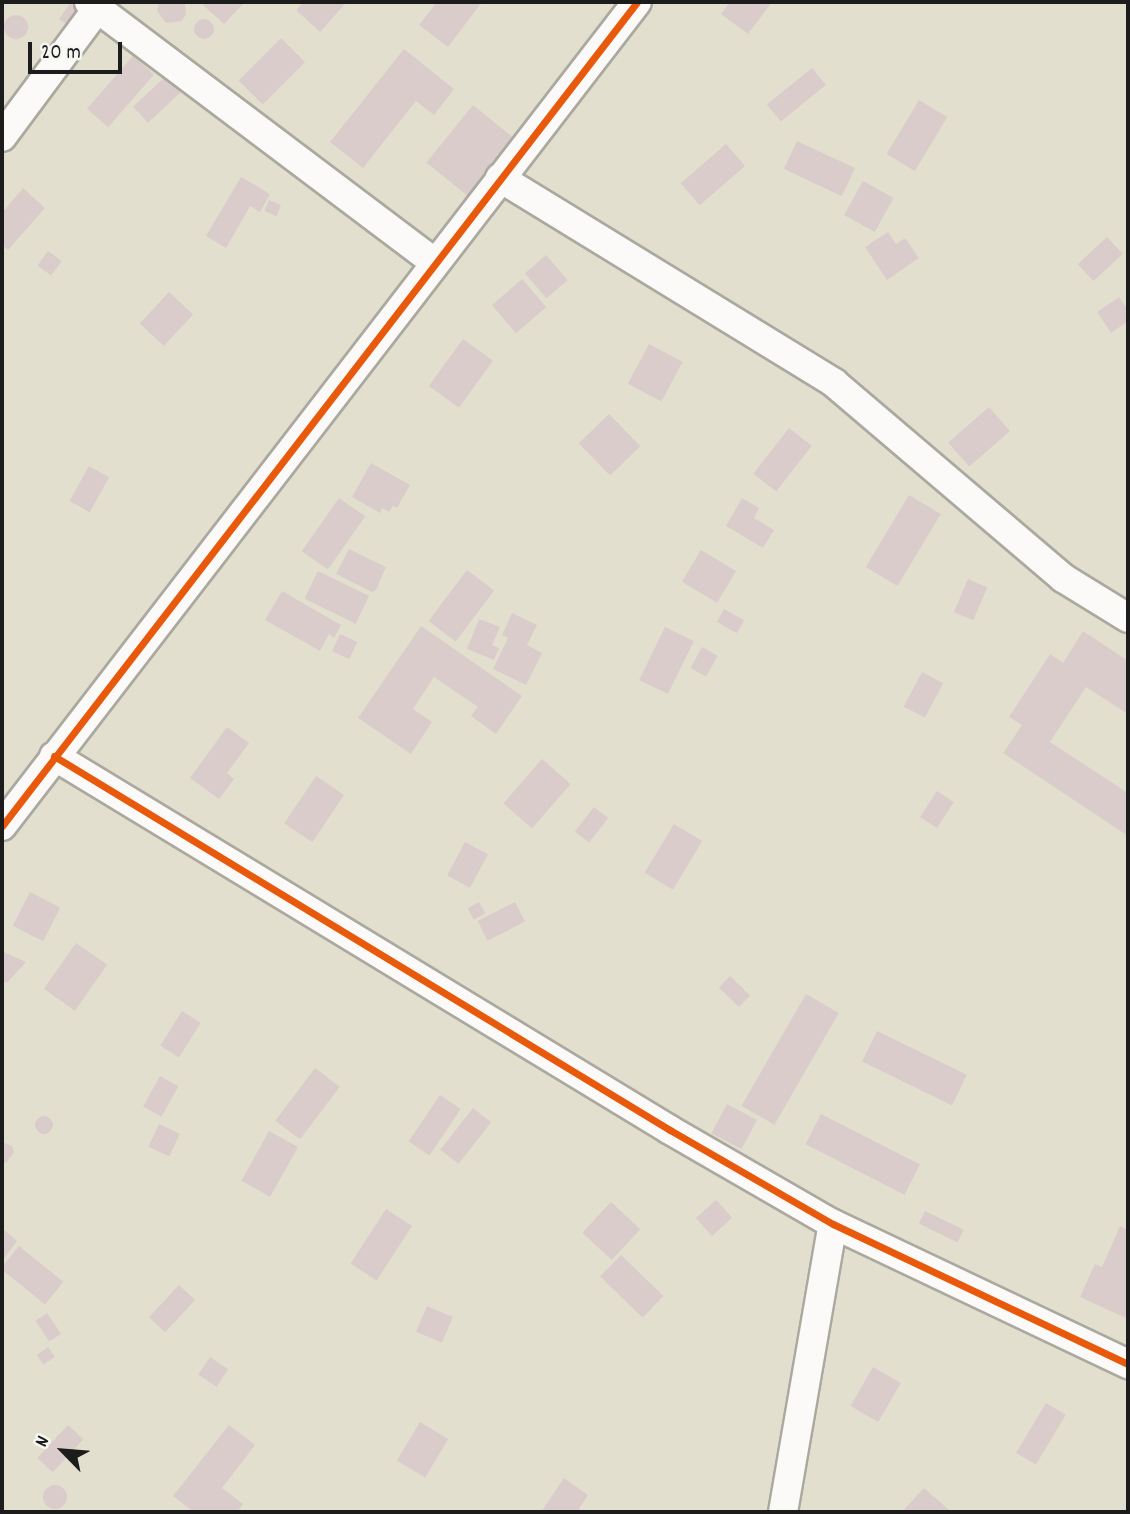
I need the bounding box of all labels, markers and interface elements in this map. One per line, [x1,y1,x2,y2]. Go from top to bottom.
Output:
scale bar [32,28,126,72]
text: 20 m [41,39,81,69]
north arrow [28,1416,98,1486]
text: N [29,1432,58,1452]

